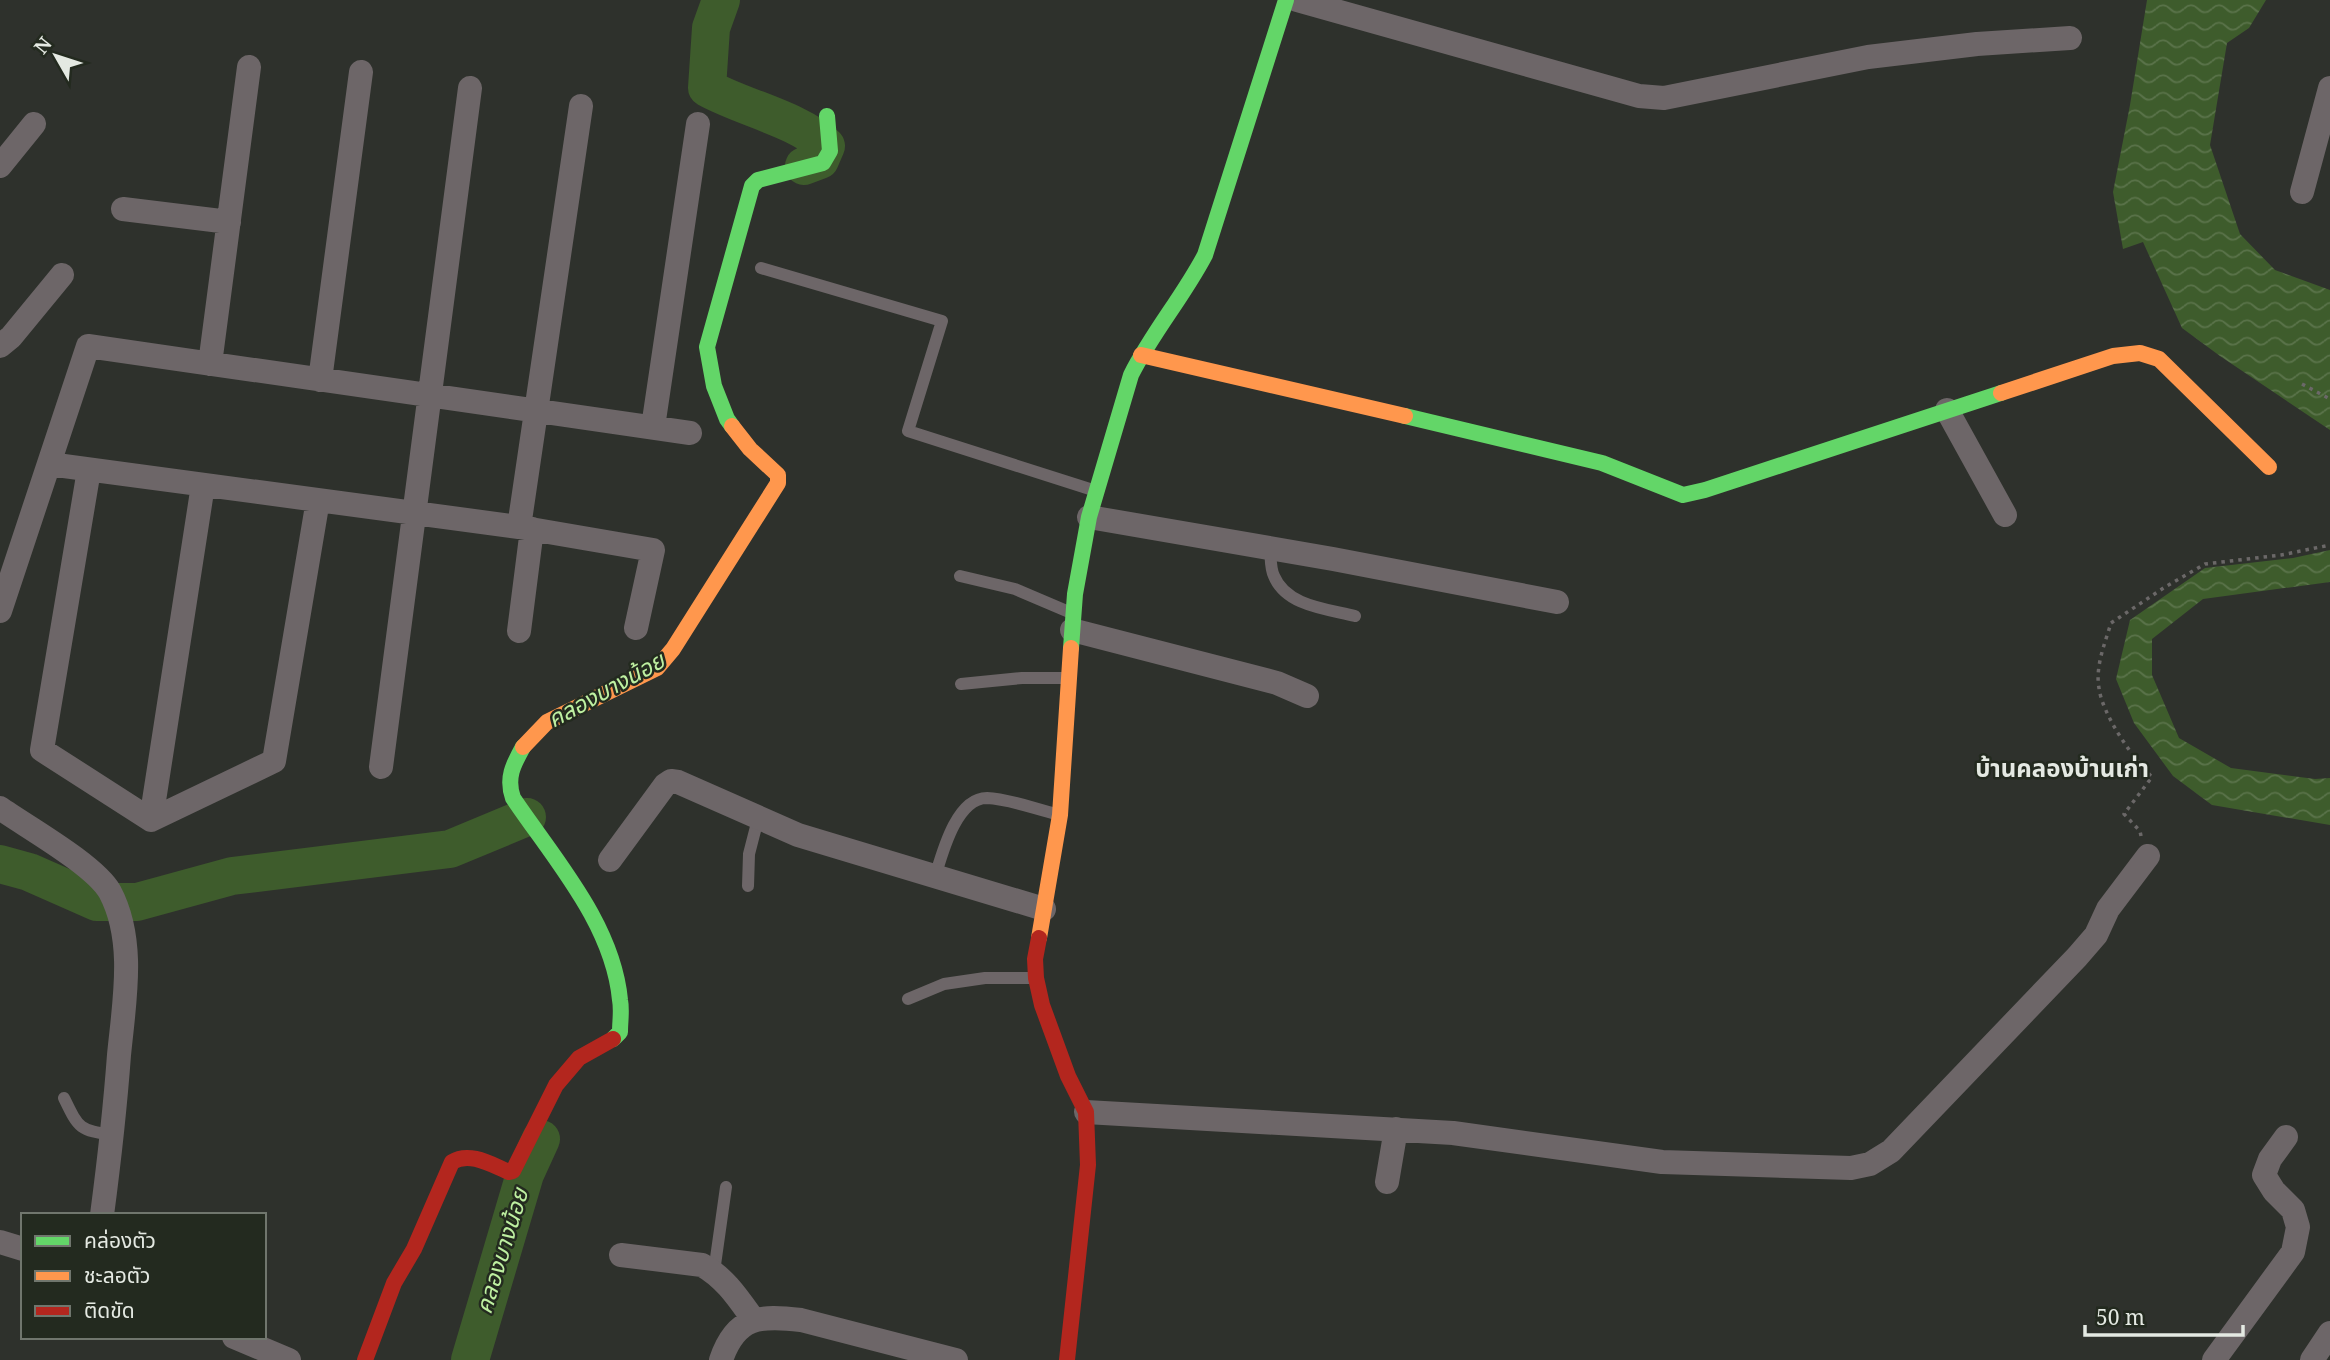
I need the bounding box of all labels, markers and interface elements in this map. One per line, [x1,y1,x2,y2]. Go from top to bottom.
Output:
north arrow [21,21,91,91]
text: N [28,31,58,59]
water label: คลองบางน้อย [541,643,671,734]
district label: บ้านคลองบ้านเก่า [1975,751,2149,784]
water label: คลองบางน้อย [467,1183,536,1317]
legend [21,1213,266,1339]
text: คล่องตัว [84,1226,156,1254]
text: ชะลอตัว [84,1261,150,1289]
scale bar [2085,1294,2242,1338]
text: ติดขัด [84,1296,135,1324]
text: 50 m [2096,1303,2145,1331]

